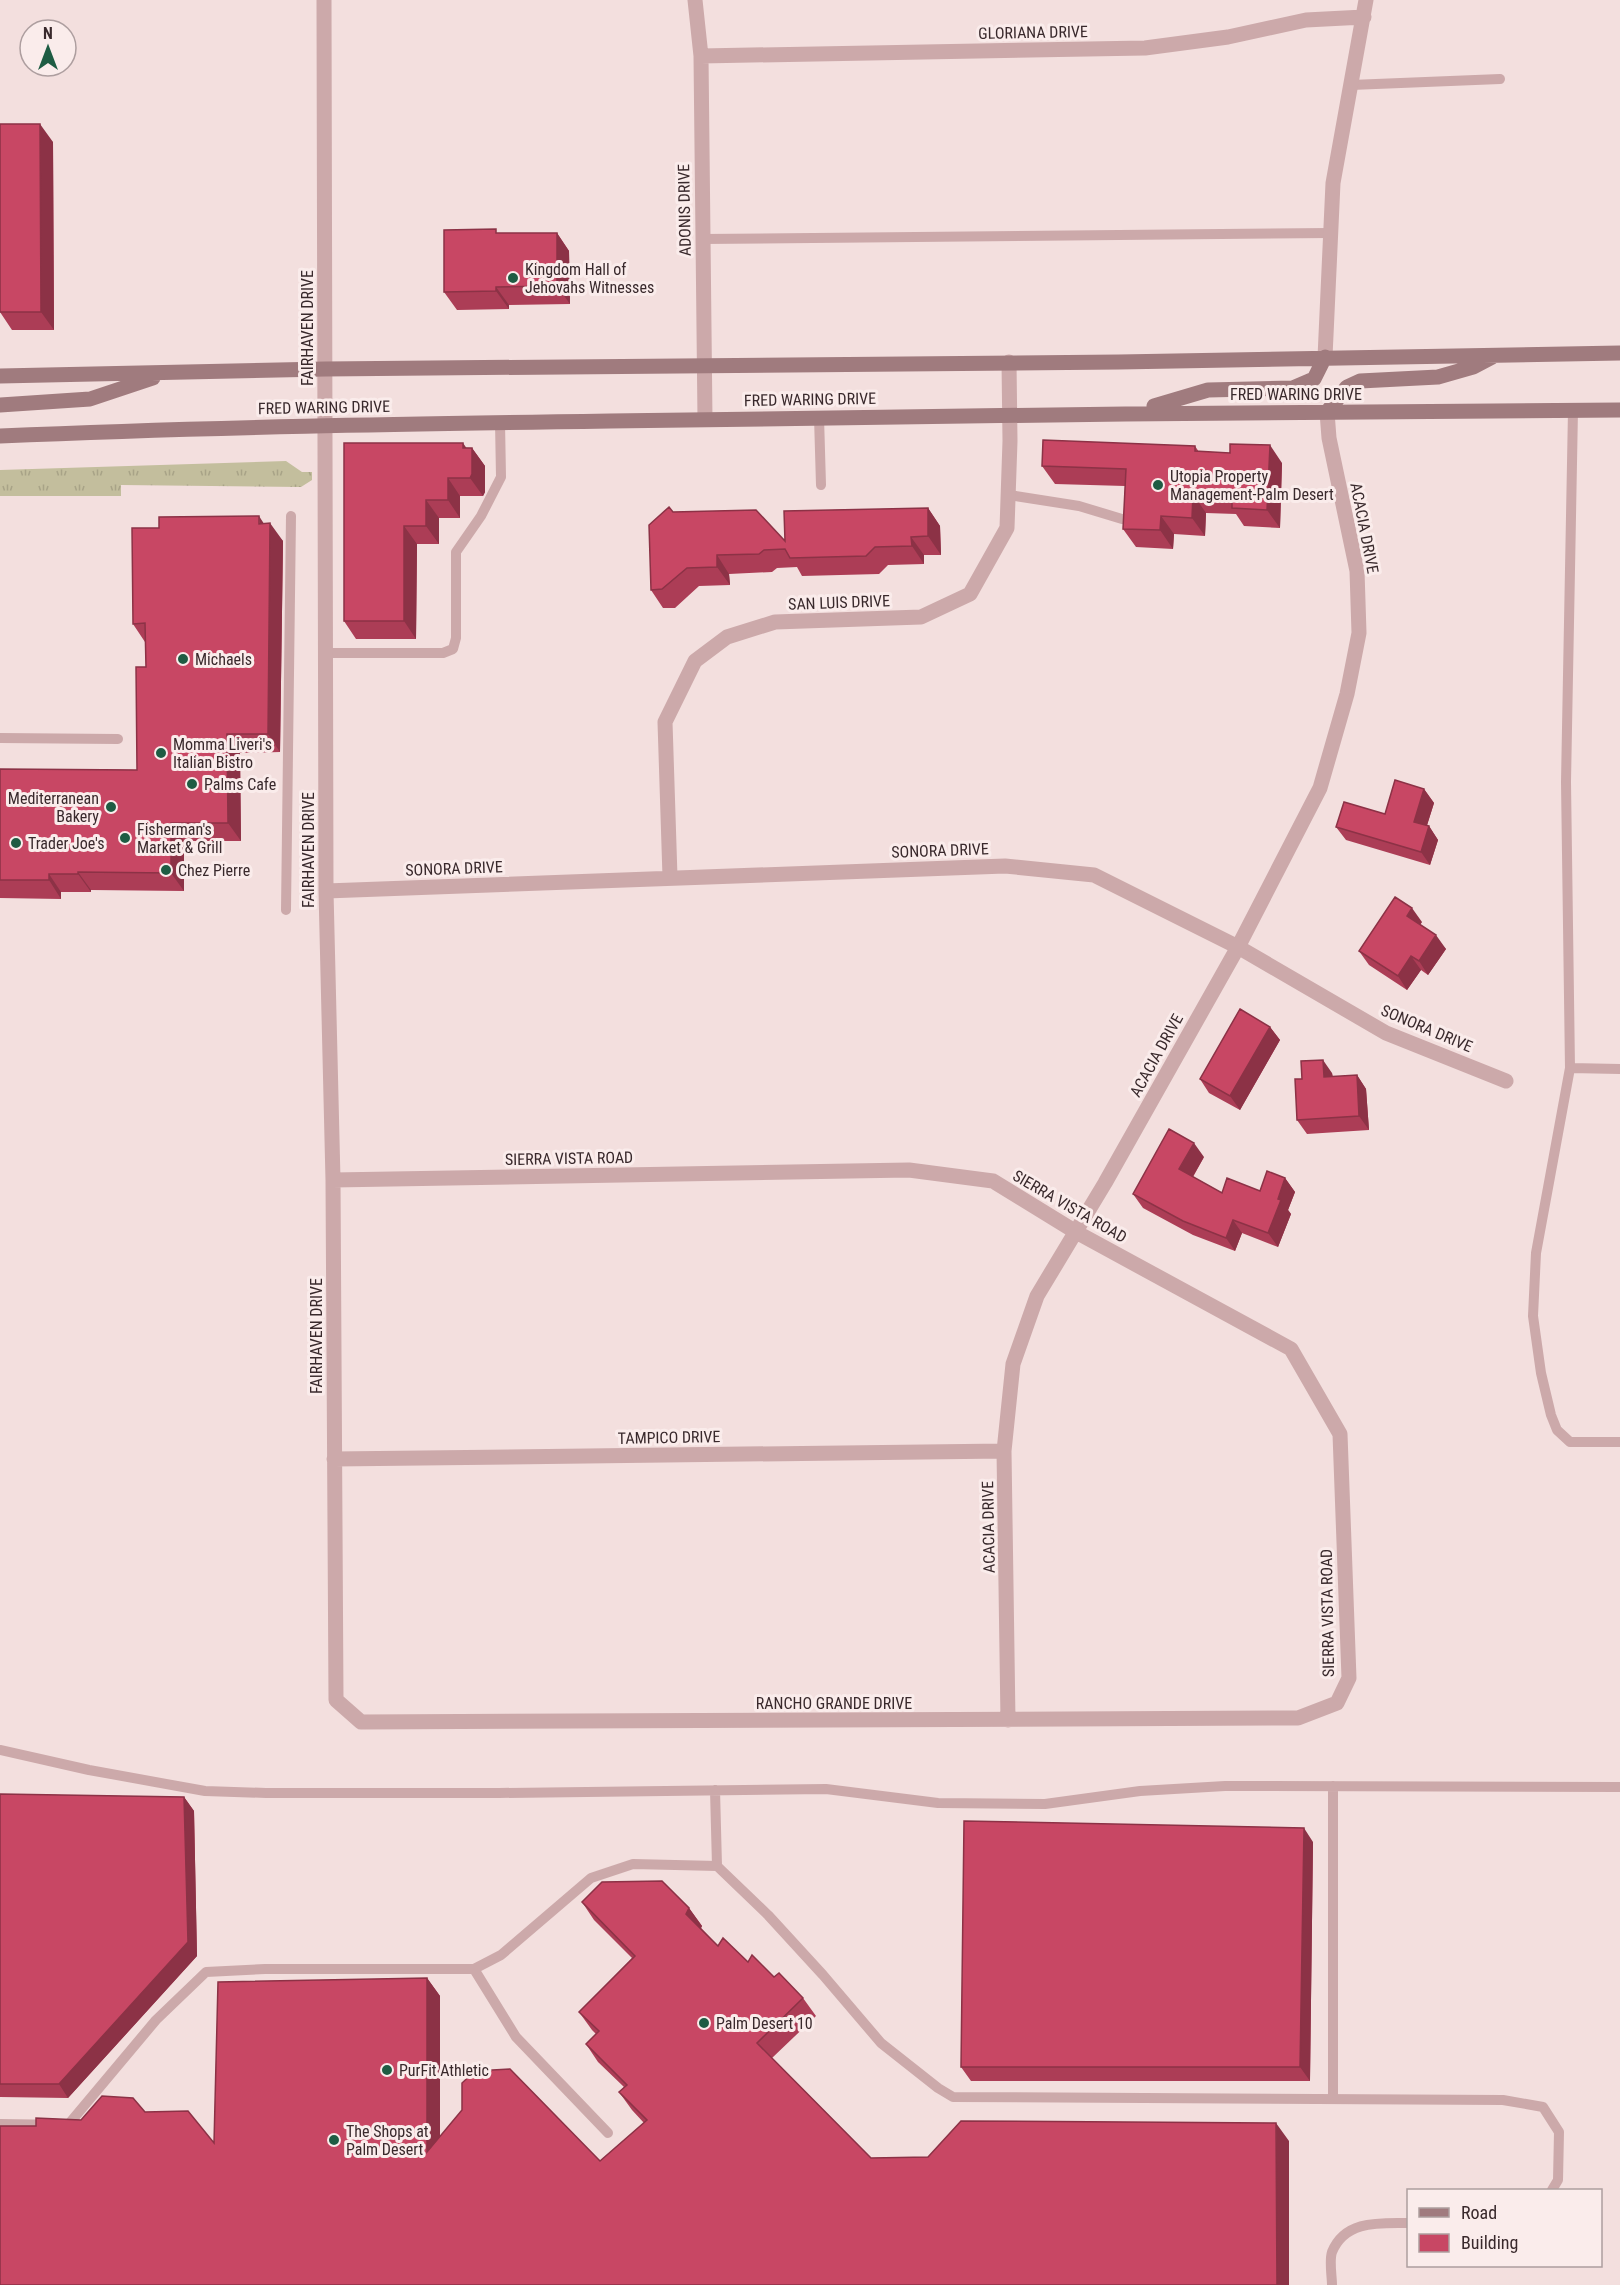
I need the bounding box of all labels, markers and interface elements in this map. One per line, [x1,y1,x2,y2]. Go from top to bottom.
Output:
north arrow [18,18,78,78]
street label: GLORIANA DRIVE [978,22,1088,43]
text: N [43,24,53,43]
street label: ADONIS DRIVE [674,164,695,256]
place label: Kingdom Hall of Jehovahs Witnesses [525,260,654,297]
street label: FAIRHAVEN DRIVE [298,270,317,386]
marker: Kingdom Hall of Jehovahs Witnesses [506,271,520,285]
street label: FRED WARING DRIVE [1230,385,1362,404]
street label: FRED WARING DRIVE [744,389,876,410]
street label: FRED WARING DRIVE [258,397,390,418]
place label: Utopia Property Management-Palm Desert [1170,467,1334,504]
marker: Utopia Property Management-Palm Desert [1151,478,1165,492]
street label: ACACIA DRIVE [1346,481,1383,575]
street label: SAN LUIS DRIVE [788,591,890,614]
place label: Michaels [195,650,252,669]
marker: Michaels [176,652,190,666]
place label: Momma Liveri's Italian Bistro [173,735,272,772]
marker: Momma Liveri's Italian Bistro [154,746,168,760]
place label: Palms Cafe [204,775,276,794]
marker: Palms Cafe [185,777,199,791]
place label: Mediterranean Bakery [8,789,99,826]
street label: FAIRHAVEN DRIVE [299,792,318,908]
marker: Mediterranean Bakery [104,800,118,814]
place label: Fisherman's Market & Grill [137,820,222,857]
marker: Fisherman's Market & Grill [118,831,132,845]
place label: Trader Joe's [28,834,105,853]
marker: Trader Joe's [9,836,23,850]
street label: SONORA DRIVE [891,839,989,862]
street label: SONORA DRIVE [405,857,503,880]
place label: Chez Pierre [178,861,250,880]
marker: Chez Pierre [159,863,173,877]
street label: SONORA DRIVE [1378,1001,1475,1056]
street label: ACACIA DRIVE [1126,1010,1187,1100]
street label: SIERRA VISTA ROAD [505,1148,633,1169]
street label: SIERRA VISTA ROAD [1009,1166,1130,1247]
street label: FAIRHAVEN DRIVE [307,1278,326,1394]
street label: TAMPICO DRIVE [617,1427,721,1448]
street label: ACACIA DRIVE [978,1481,999,1573]
street label: SIERRA VISTA ROAD [1317,1549,1338,1677]
street label: RANCHO GRANDE DRIVE [756,1694,912,1713]
place label: Palm Desert 10 [716,2014,813,2033]
marker: Palm Desert 10 [697,2016,711,2030]
place label: PurFit Athletic [399,2061,489,2080]
marker: PurFit Athletic [380,2063,394,2077]
place label: The Shops at Palm Desert [346,2122,429,2159]
marker: The Shops at Palm Desert [327,2133,341,2147]
legend [1407,2189,1602,2267]
text: Road [1461,2202,1497,2223]
text: Building [1461,2232,1518,2253]

